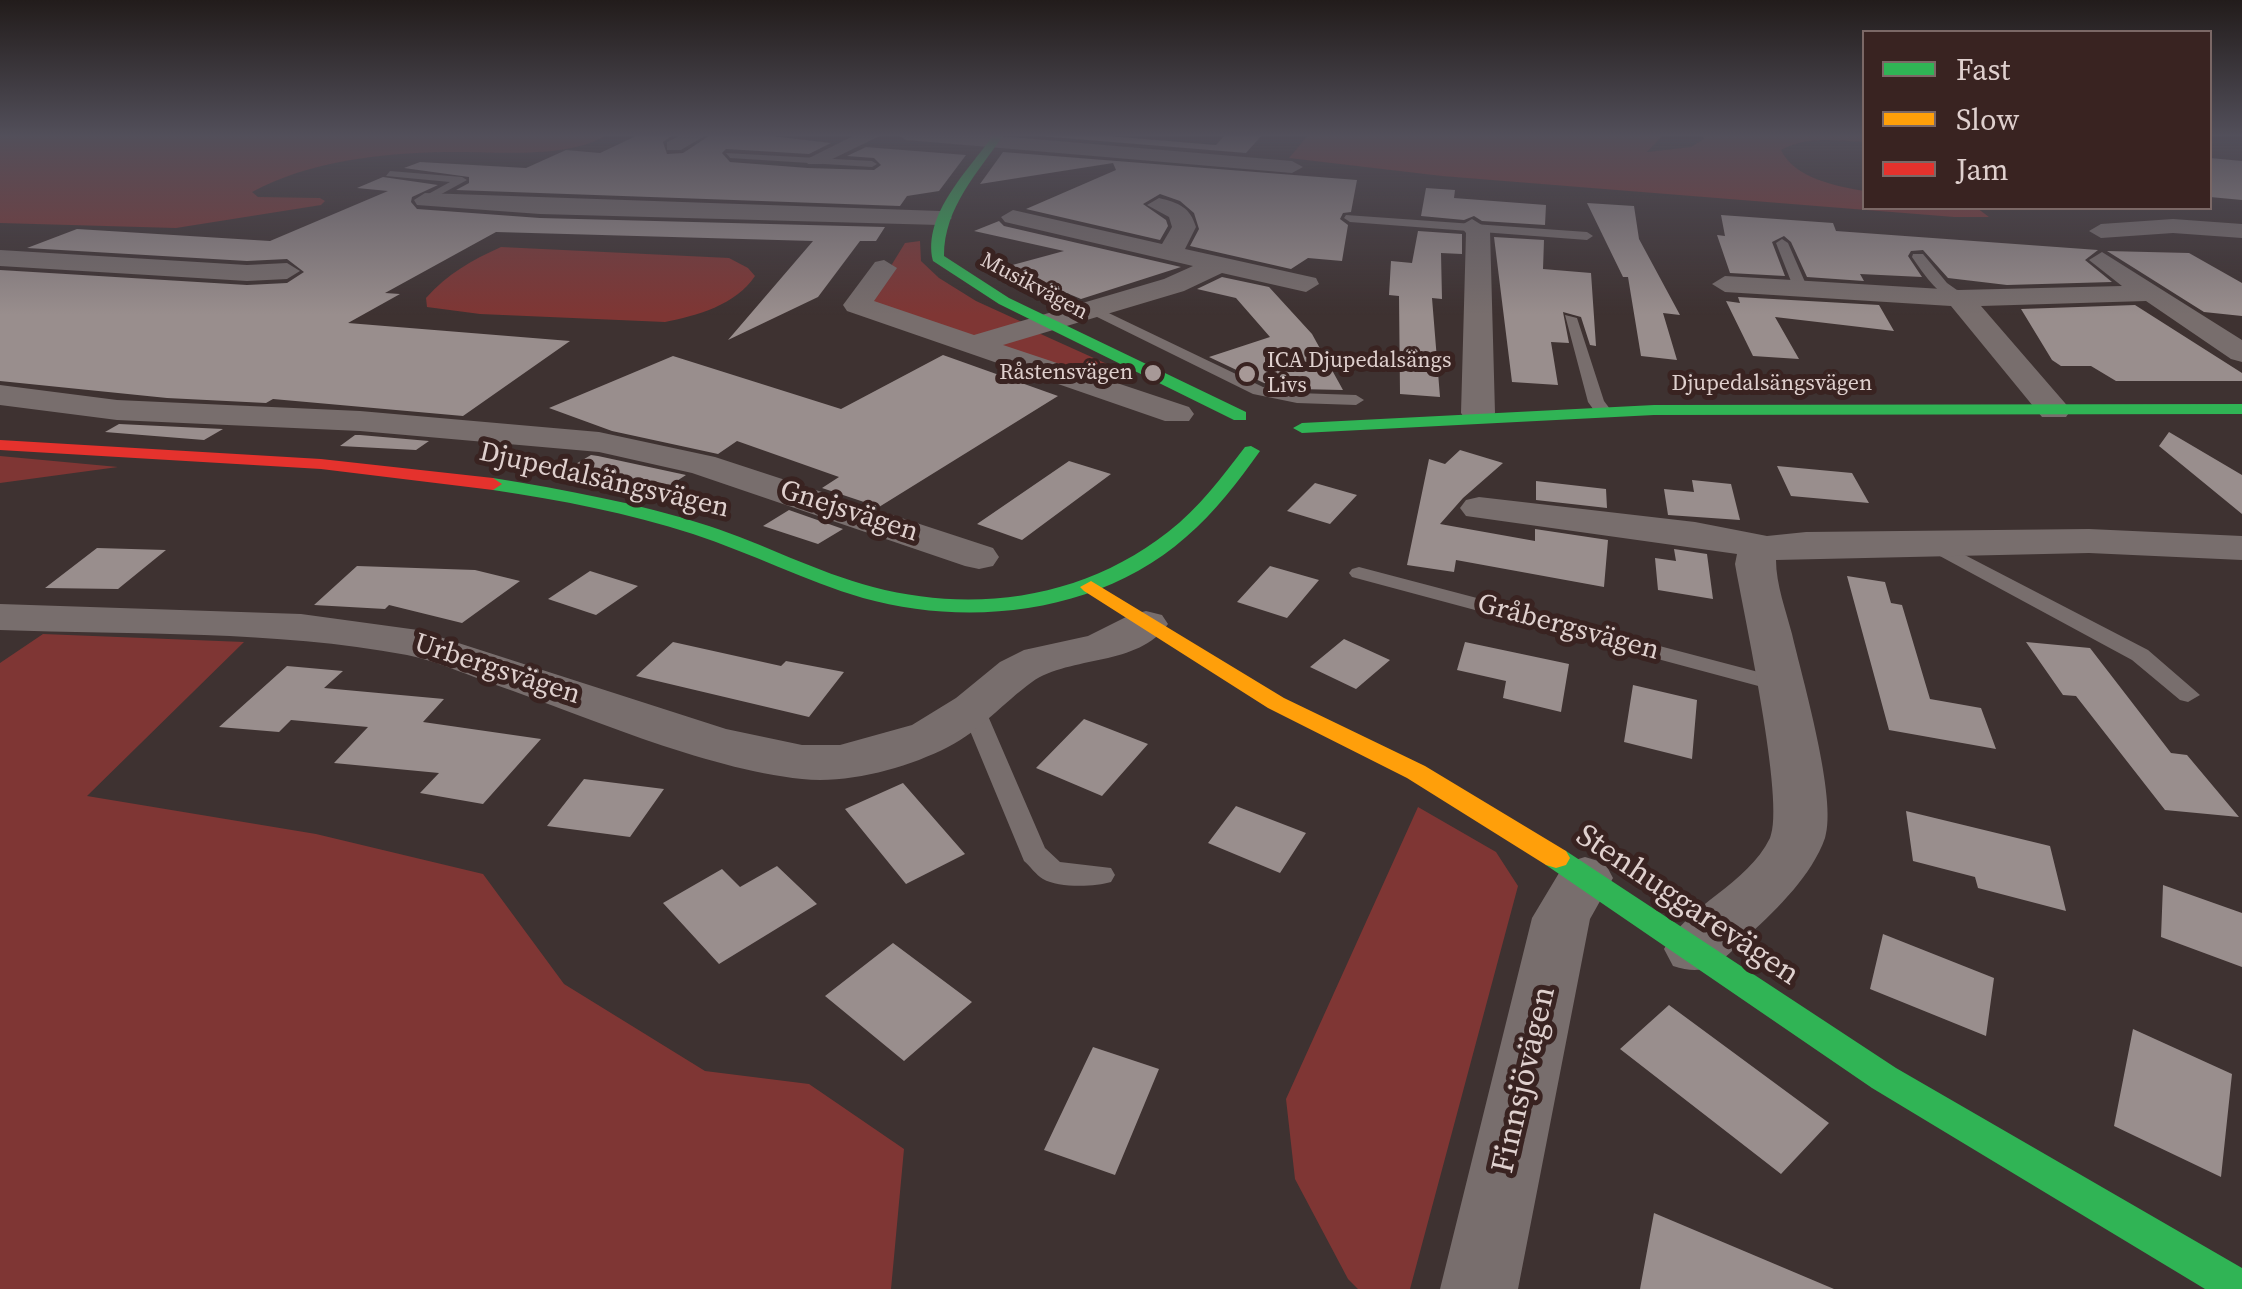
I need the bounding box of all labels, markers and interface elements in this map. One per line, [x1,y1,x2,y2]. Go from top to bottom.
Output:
legend [1862,30,2212,210]
text: Fast [1956,49,2010,90]
text: Slow [1956,99,2019,140]
text: Jam [1956,149,2009,190]
street label: Musikvägen [976,248,1092,326]
place label: ICA Djupedalsängs Livs [1267,348,1452,400]
place label: Råstensvägen [999,360,1133,386]
marker: Råstensvägen [1142,362,1164,384]
marker: ICA Djupedalsängs Livs [1236,363,1258,385]
street label: Djupedalsängsvägen [1672,371,1872,397]
street label: Djupedalsängsvägen [476,436,732,526]
street label: Gnejsvägen [776,474,922,550]
street label: Gråbergsvägen [1473,588,1663,668]
street label: Urbergsvägen [410,627,584,713]
street label: Stenhuggarevägen [1568,817,1806,995]
street label: Finnsjövägen [1485,983,1565,1177]

